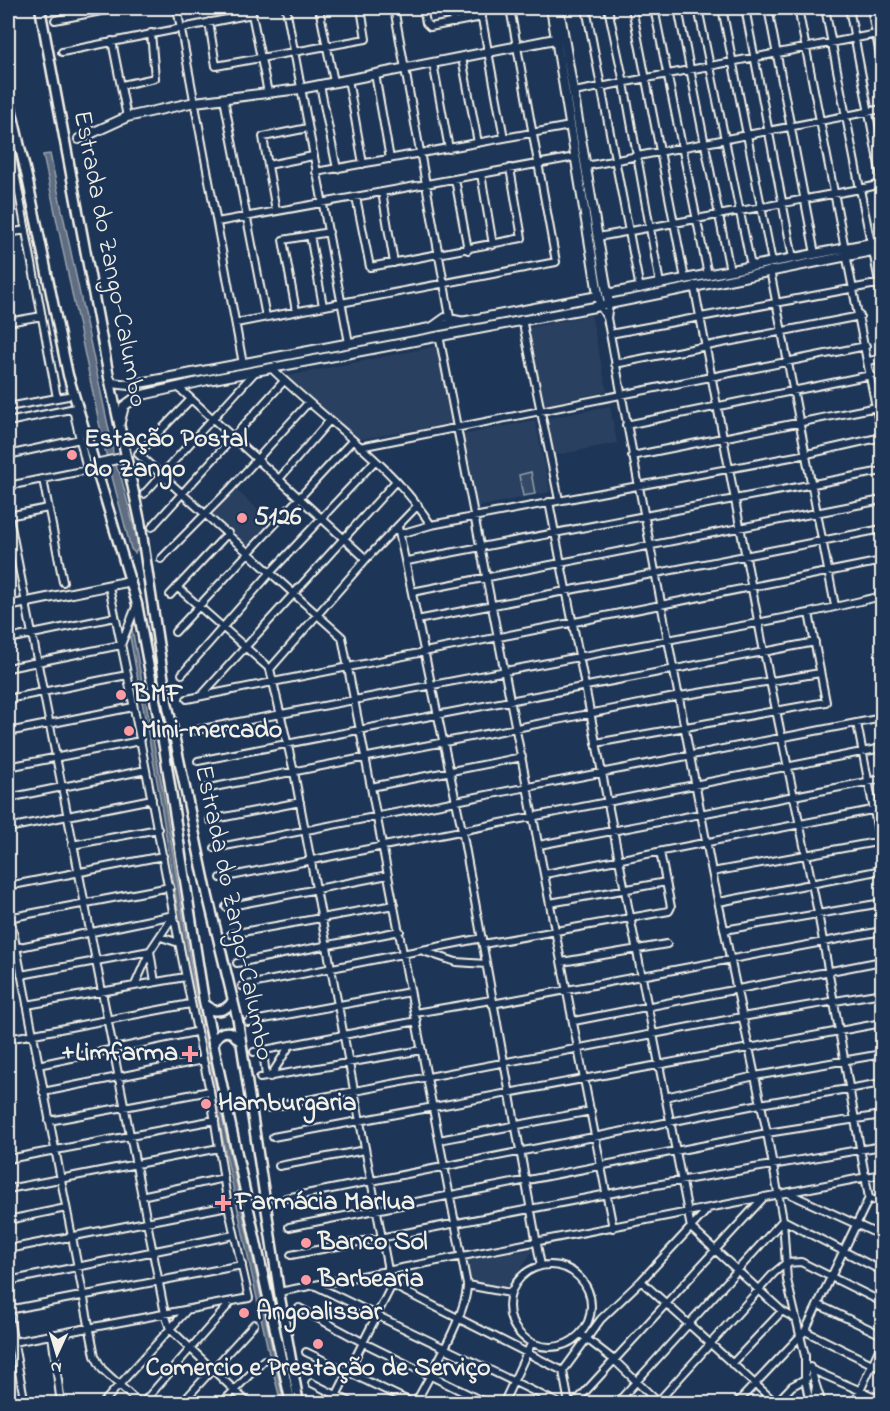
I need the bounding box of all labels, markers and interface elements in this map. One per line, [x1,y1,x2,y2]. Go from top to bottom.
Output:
street label: Estrada do Zango-Calumbo [62,108,156,410]
place label: Estação Postal do Zango [84,421,248,490]
marker: Estação Postal do Zango [65,448,79,462]
place label: 5126 [254,499,302,537]
marker: 5126 [235,511,249,525]
place label: BMF [132,676,183,714]
marker: BMF [114,688,128,702]
place label: Mini-mercado [141,712,282,750]
marker: Mini-mercado [122,724,136,738]
street label: Estrada do Zango-Calumbo [183,762,283,1064]
place label: +Limfarma [61,1035,178,1073]
marker: +Limfarma [183,1047,197,1061]
place label: Hamburgaria [218,1085,356,1124]
marker: Hamburgaria [199,1097,213,1111]
place label: Farmácia Marlua [233,1184,415,1222]
marker: Farmácia Marlua [216,1196,230,1210]
place label: Banco Sol [317,1224,428,1262]
marker: Banco Sol [299,1236,313,1250]
place label: Barbearia [317,1261,424,1299]
marker: Barbearia [299,1273,313,1287]
place label: Angoalissar [256,1294,383,1333]
marker: Angoalissar [237,1306,251,1320]
north arrow [27,1324,87,1384]
marker: Comercio e Prestação de Serviço [311,1337,325,1351]
place label: Comercio e Prestação de Serviço [146,1350,490,1388]
text: N [50,1355,62,1379]

